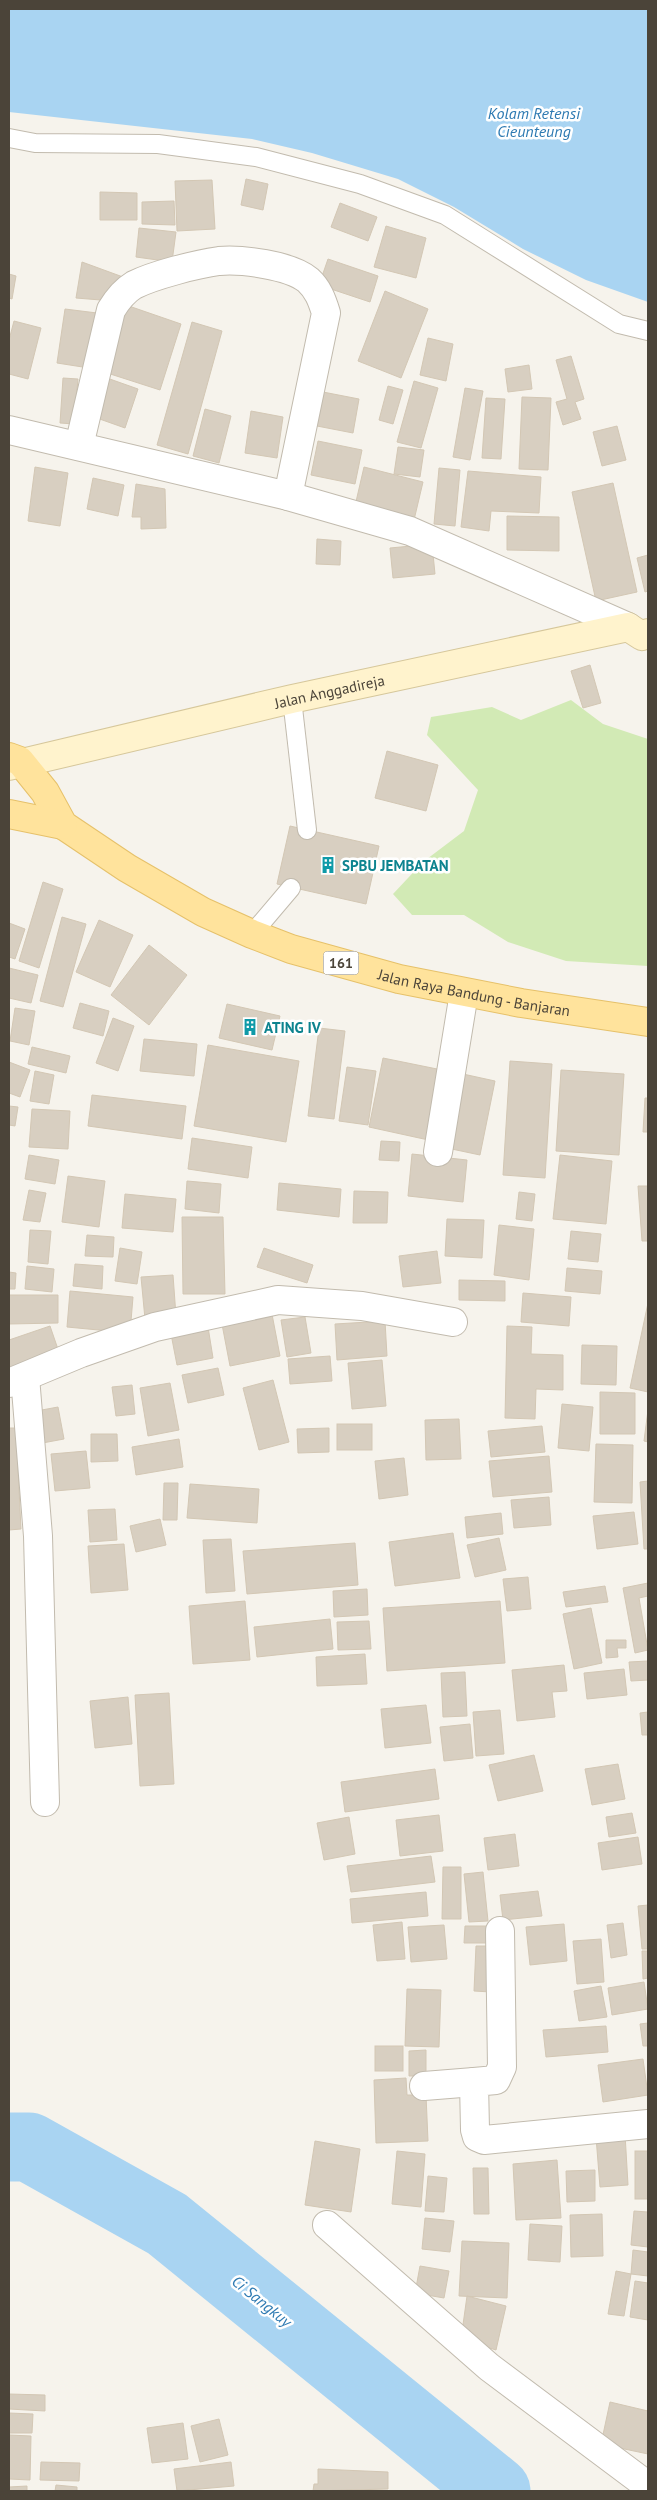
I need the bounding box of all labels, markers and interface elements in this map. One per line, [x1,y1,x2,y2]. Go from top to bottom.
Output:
water label: Kolam Retensi Cieunteung [488,103,581,141]
street label: Jalan Anggadireja [271,670,386,713]
building icon: SPBU JEMBATAN [318,855,338,875]
place label: SPBU JEMBATAN [342,856,449,875]
road number: 161 [324,951,358,974]
street label: Jalan Raya Bandung - Banjaran [375,964,572,1020]
building icon: ATING IV [240,1017,260,1037]
place label: ATING IV [264,1018,322,1037]
water label: Ci Sangkuy [228,2271,297,2332]

